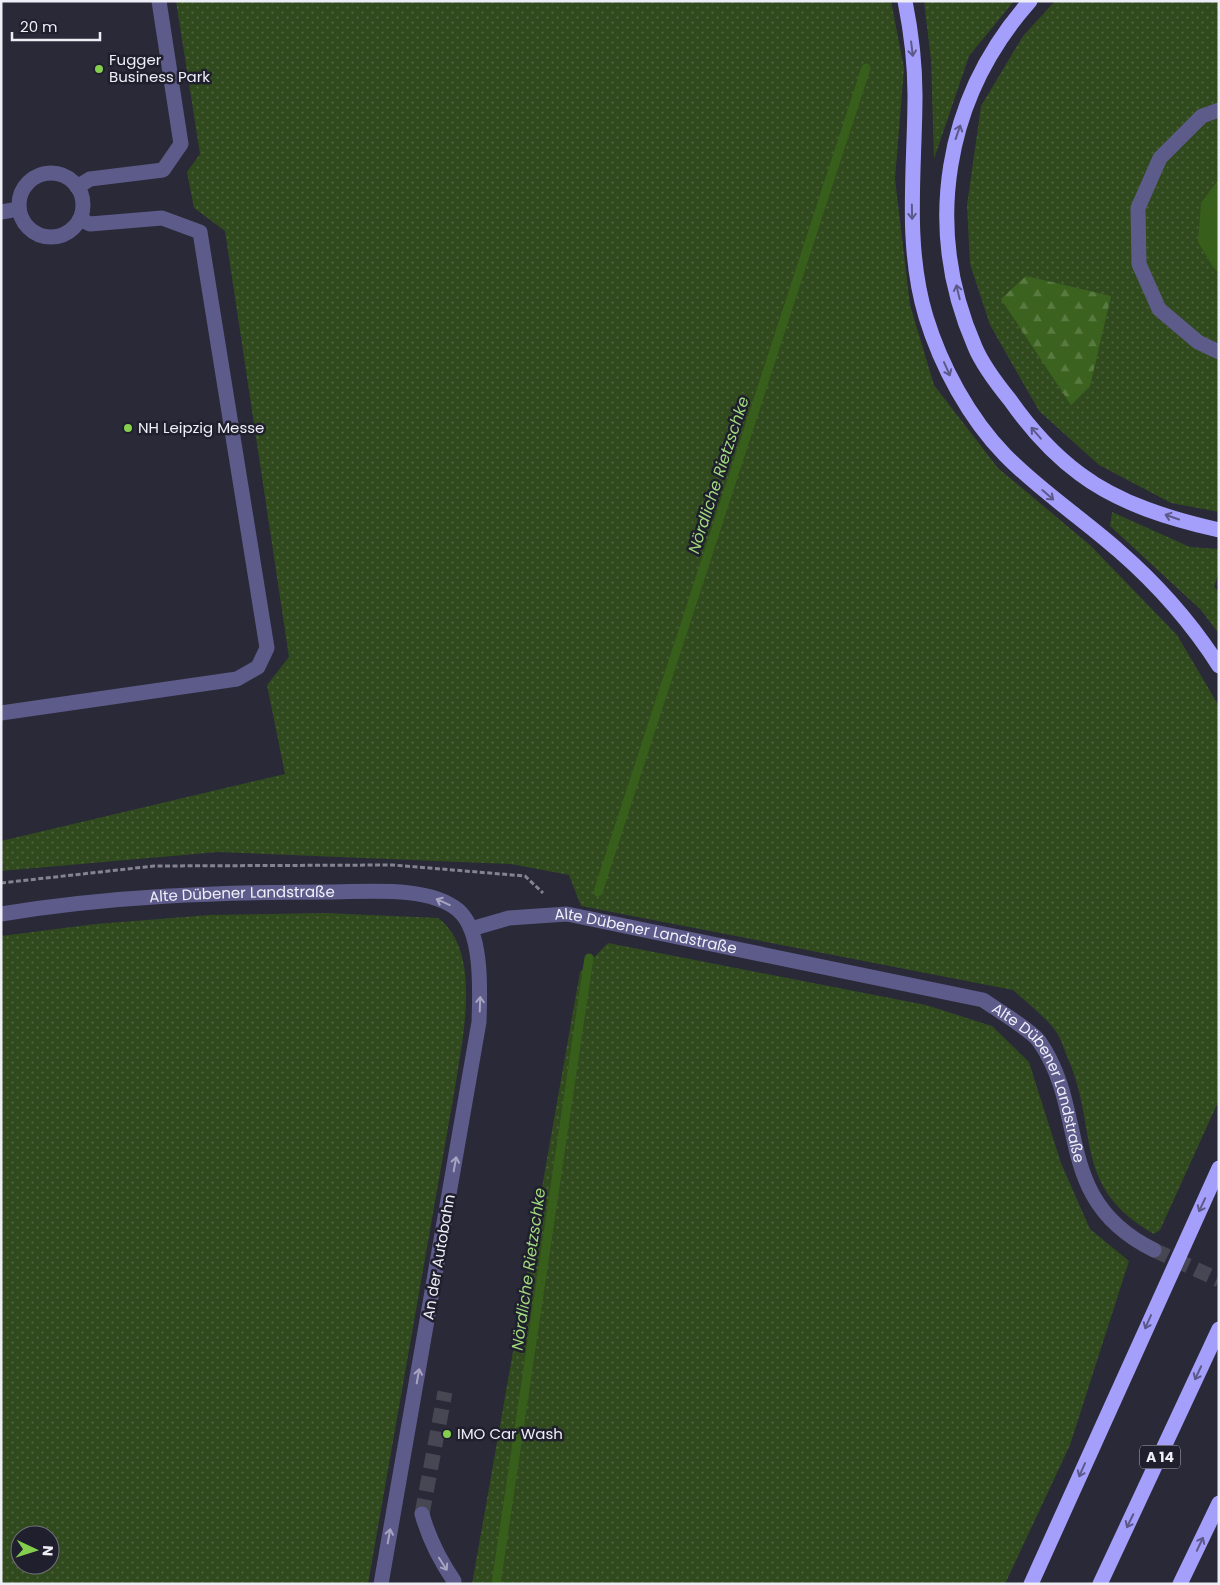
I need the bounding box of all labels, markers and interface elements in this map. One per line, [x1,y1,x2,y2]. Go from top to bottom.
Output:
scale bar [12,10,100,42]
text: 20 m [20,16,58,37]
one-way arrow [907,41,917,57]
place label: Fugger Business Park [109,49,210,87]
marker: Fugger Business Park [93,63,105,75]
one-way arrow [953,125,963,141]
one-way arrow [907,203,916,219]
one-way arrow [953,285,962,301]
one-way arrow [943,361,953,376]
water label: Nördliche Rietzschke [682,394,755,557]
place label: NH Leipzig Messe [138,417,264,438]
marker: NH Leipzig Messe [122,422,134,434]
one-way arrow [1030,426,1042,439]
one-way arrow [1041,489,1054,501]
one-way arrow [1164,512,1180,521]
street label: Alte Dübener Landstraße [148,881,335,907]
one-way arrow [436,897,451,907]
street label: Alte Dübener Landstraße [554,903,739,959]
one-way arrow [475,996,484,1012]
street label: Alte Dübener Landstraße [988,998,1090,1165]
one-way arrow [451,1156,461,1172]
water label: Nördliche Rietzschke [506,1186,551,1352]
street label: An der Autobahn [417,1193,460,1321]
one-way arrow [1196,1197,1206,1212]
one-way arrow [1142,1314,1152,1329]
one-way arrow [1193,1366,1203,1381]
one-way arrow [413,1368,423,1384]
place label: IMO Car Wash [457,1423,563,1444]
marker: IMO Car Wash [441,1428,453,1440]
road number: A 14 [1140,1445,1180,1468]
one-way arrow [1076,1462,1086,1477]
one-way arrow [1125,1513,1134,1528]
north arrow [10,1525,60,1575]
one-way arrow [385,1528,395,1544]
one-way arrow [1195,1537,1205,1552]
text: N [38,1545,58,1557]
one-way arrow [438,1557,448,1571]

